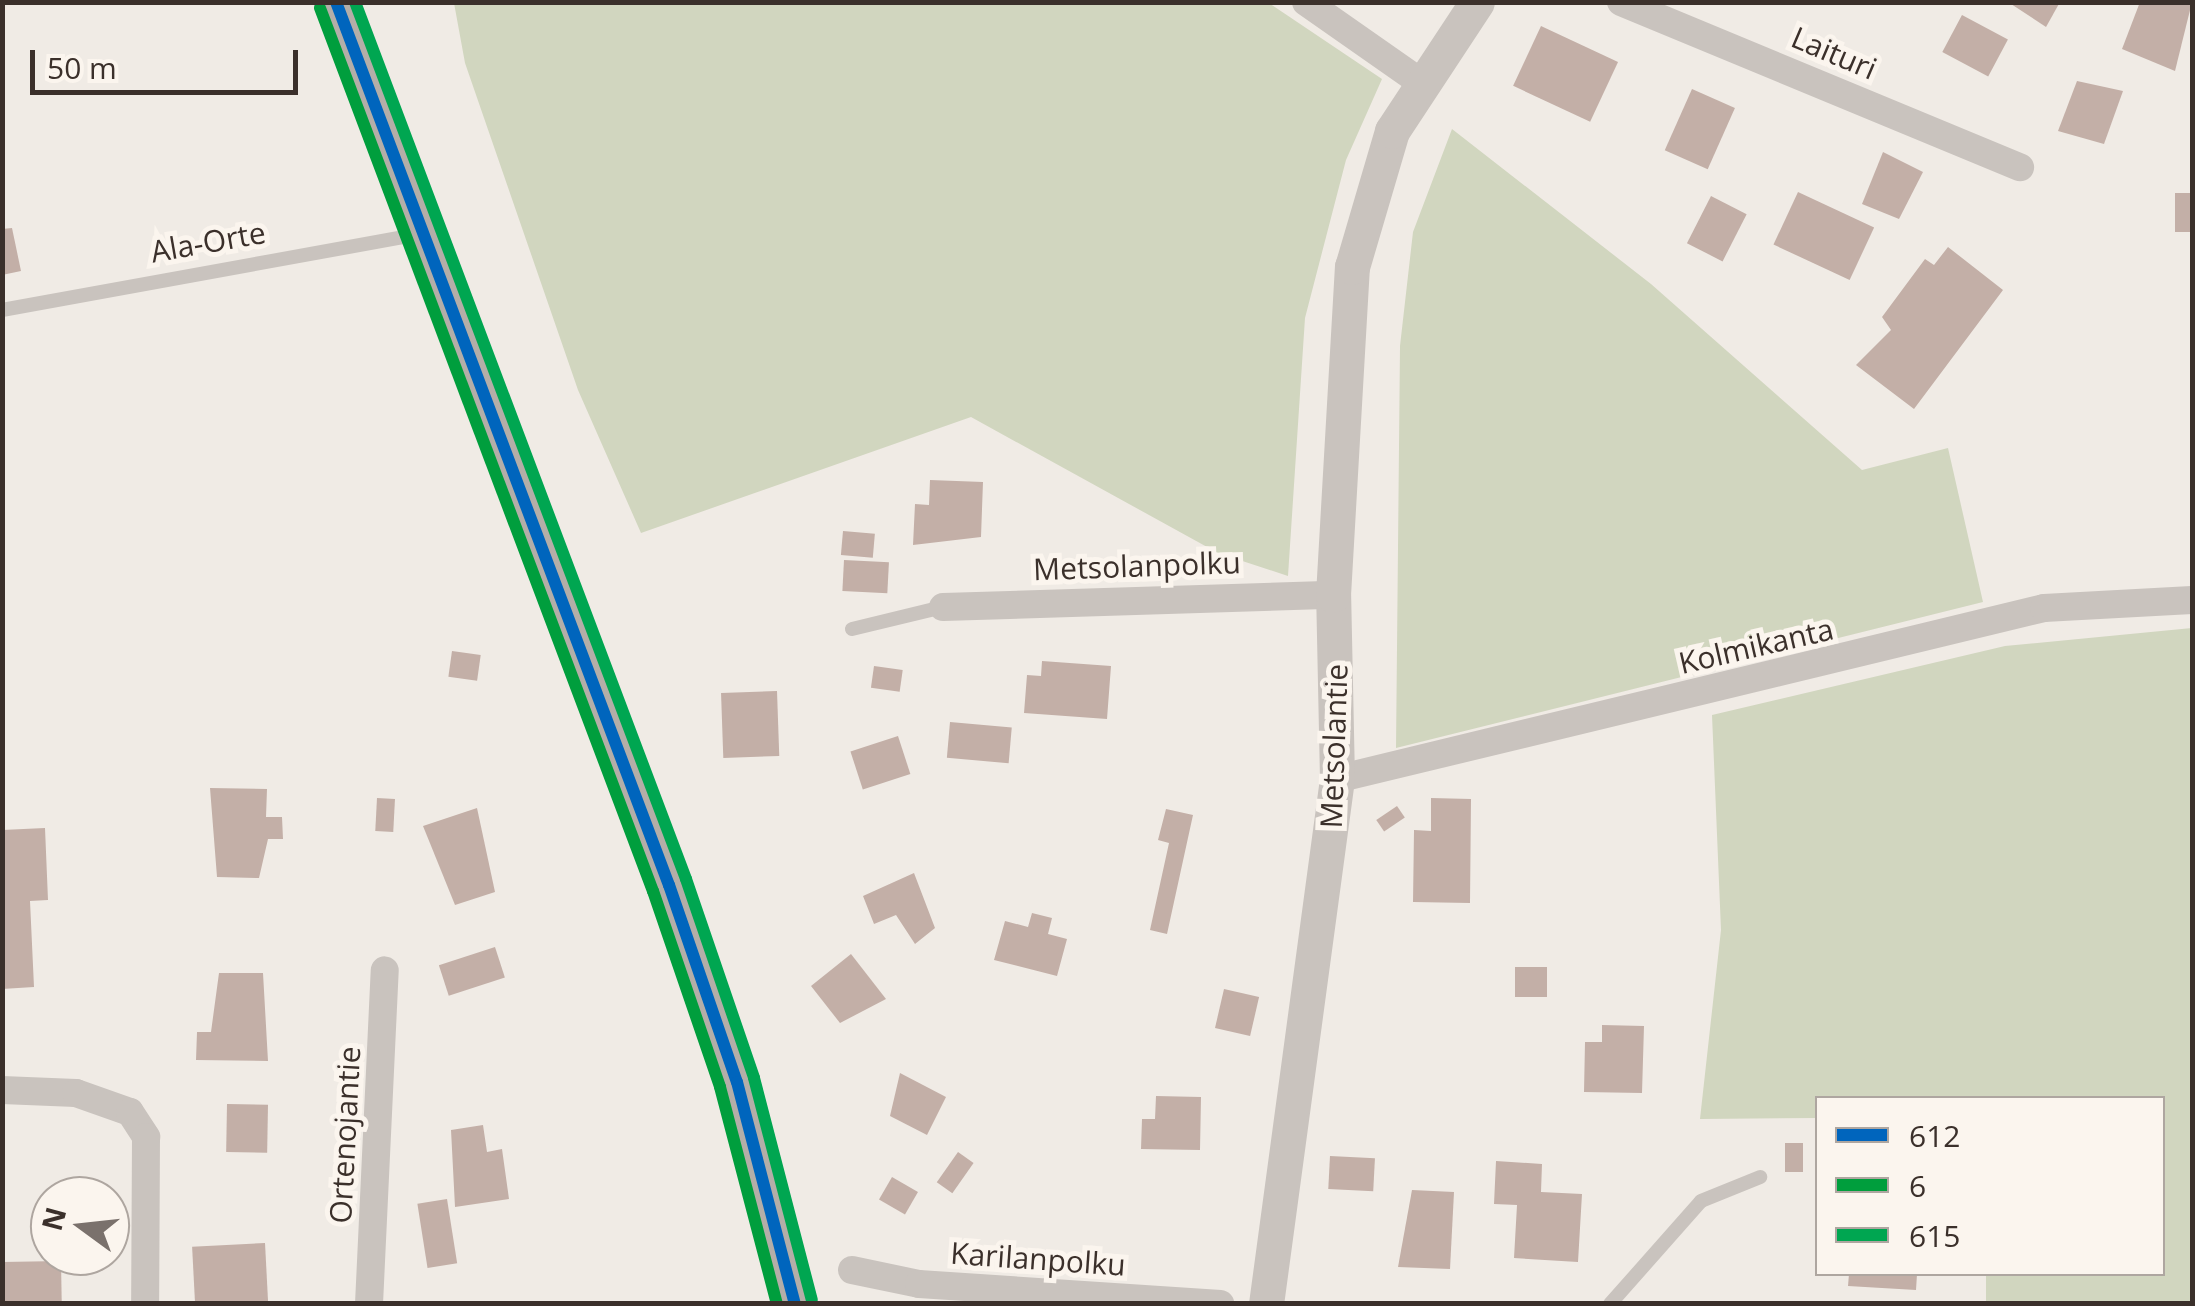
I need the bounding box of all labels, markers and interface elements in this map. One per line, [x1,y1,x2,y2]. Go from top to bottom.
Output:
street label: Laituri [1786,19,1882,87]
scale bar [35,30,302,92]
text: 50 m [47,47,117,88]
street label: Ala-Orte [148,214,268,270]
street label: Metsolanpolku [1033,544,1241,588]
street label: Kolmikanta [1675,611,1837,681]
street label: Metsolantie [1313,663,1355,829]
street label: Ortenojantie [322,1046,368,1224]
legend [1815,1096,2165,1276]
text: 612 [1909,1115,1960,1156]
text: 6 [1909,1165,1926,1206]
north arrow [30,1176,130,1276]
text: N [32,1203,74,1235]
text: 615 [1909,1215,1960,1256]
street label: Karilanpolku [949,1235,1127,1283]

